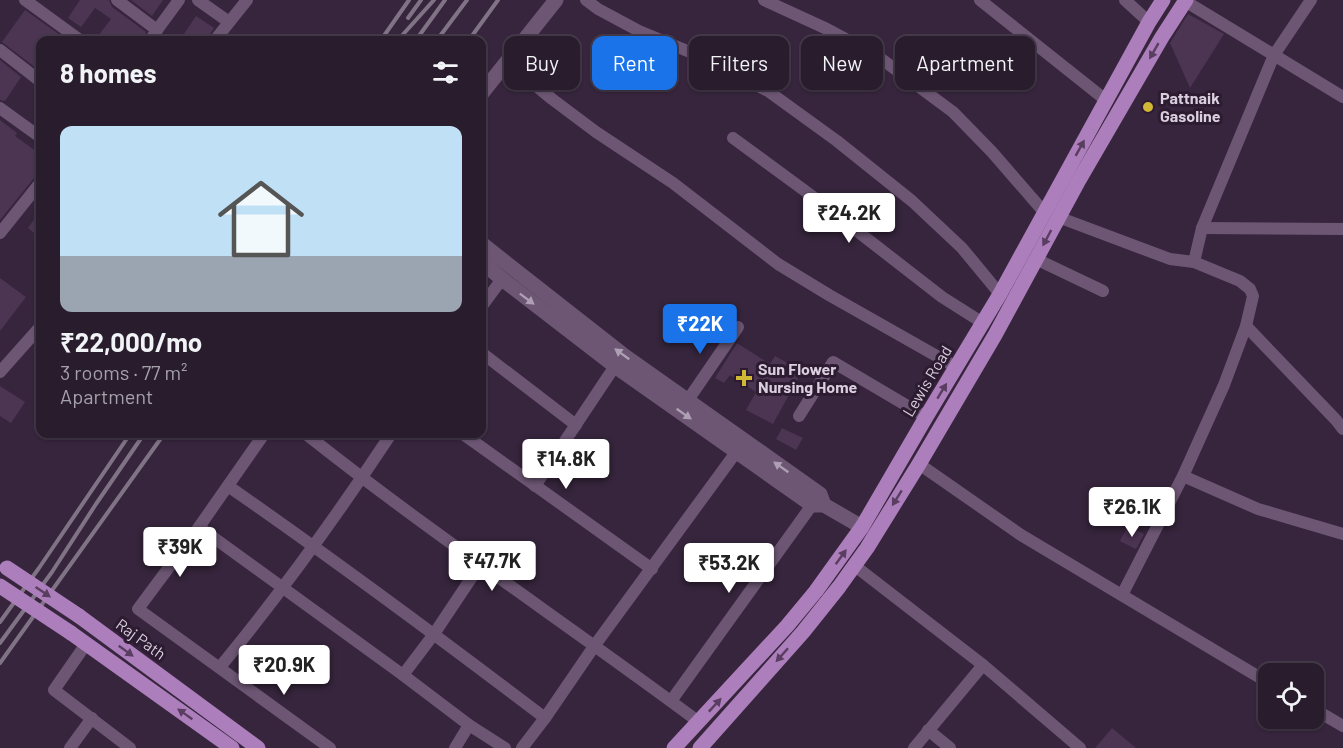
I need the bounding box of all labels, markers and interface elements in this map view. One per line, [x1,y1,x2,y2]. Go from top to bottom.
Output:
chip: Buy [504,36,580,90]
chip: Rent [592,36,677,90]
chip: Filters [689,36,789,90]
chip: New [801,36,883,90]
chip: Apartment [895,36,1035,90]
one-way arrow [1149,43,1160,59]
icon: filters [429,56,462,89]
text: 8 homes [60,57,157,88]
place label: Pattnaik Gasoline [1160,88,1221,125]
marker: Pattnaik Gasoline [1141,100,1155,114]
one-way arrow [1075,140,1086,156]
icon: home [207,165,315,273]
pin: ₹24.2K [800,193,898,244]
text: ₹24.2K [817,200,881,224]
one-way arrow [1042,230,1052,247]
one-way arrow [519,292,535,305]
pin: ₹22K [664,304,736,355]
text: ₹22K [677,311,723,335]
text: ₹22,000/mo [60,326,202,357]
street label: Lewis Road [898,342,955,420]
one-way arrow [615,348,631,360]
place label: Sun Flower Nursing Home [758,359,858,396]
text: 3 rooms · 77 m² [60,360,188,384]
marker: Sun Flower Nursing Home [735,369,753,387]
one-way arrow [937,383,948,399]
text: Apartment [60,384,153,408]
one-way arrow [676,408,692,420]
pin: ₹14.8K [517,439,615,490]
text: ₹14.8K [536,446,596,470]
one-way arrow [774,461,790,473]
pin: ₹26.1K [1083,487,1181,538]
one-way arrow [892,490,903,506]
text: ₹26.1K [1103,494,1161,518]
pin: ₹39K [144,527,216,578]
text: ₹39K [157,534,203,558]
pin: ₹47.7K [443,541,541,592]
pin: ₹53.2K [680,543,778,594]
text: ₹47.7K [463,548,521,572]
text: ₹53.2K [698,550,760,574]
one-way arrow [835,550,847,566]
one-way arrow [35,586,51,597]
street label: Raj Path [113,614,170,663]
one-way arrow [117,645,133,657]
pin: ₹20.9K [235,645,333,696]
one-way arrow [776,647,789,662]
text: ₹20.9K [253,652,315,676]
map controls [1258,663,1324,729]
button: locate [1258,663,1324,729]
one-way arrow [707,699,721,713]
one-way arrow [177,708,193,720]

